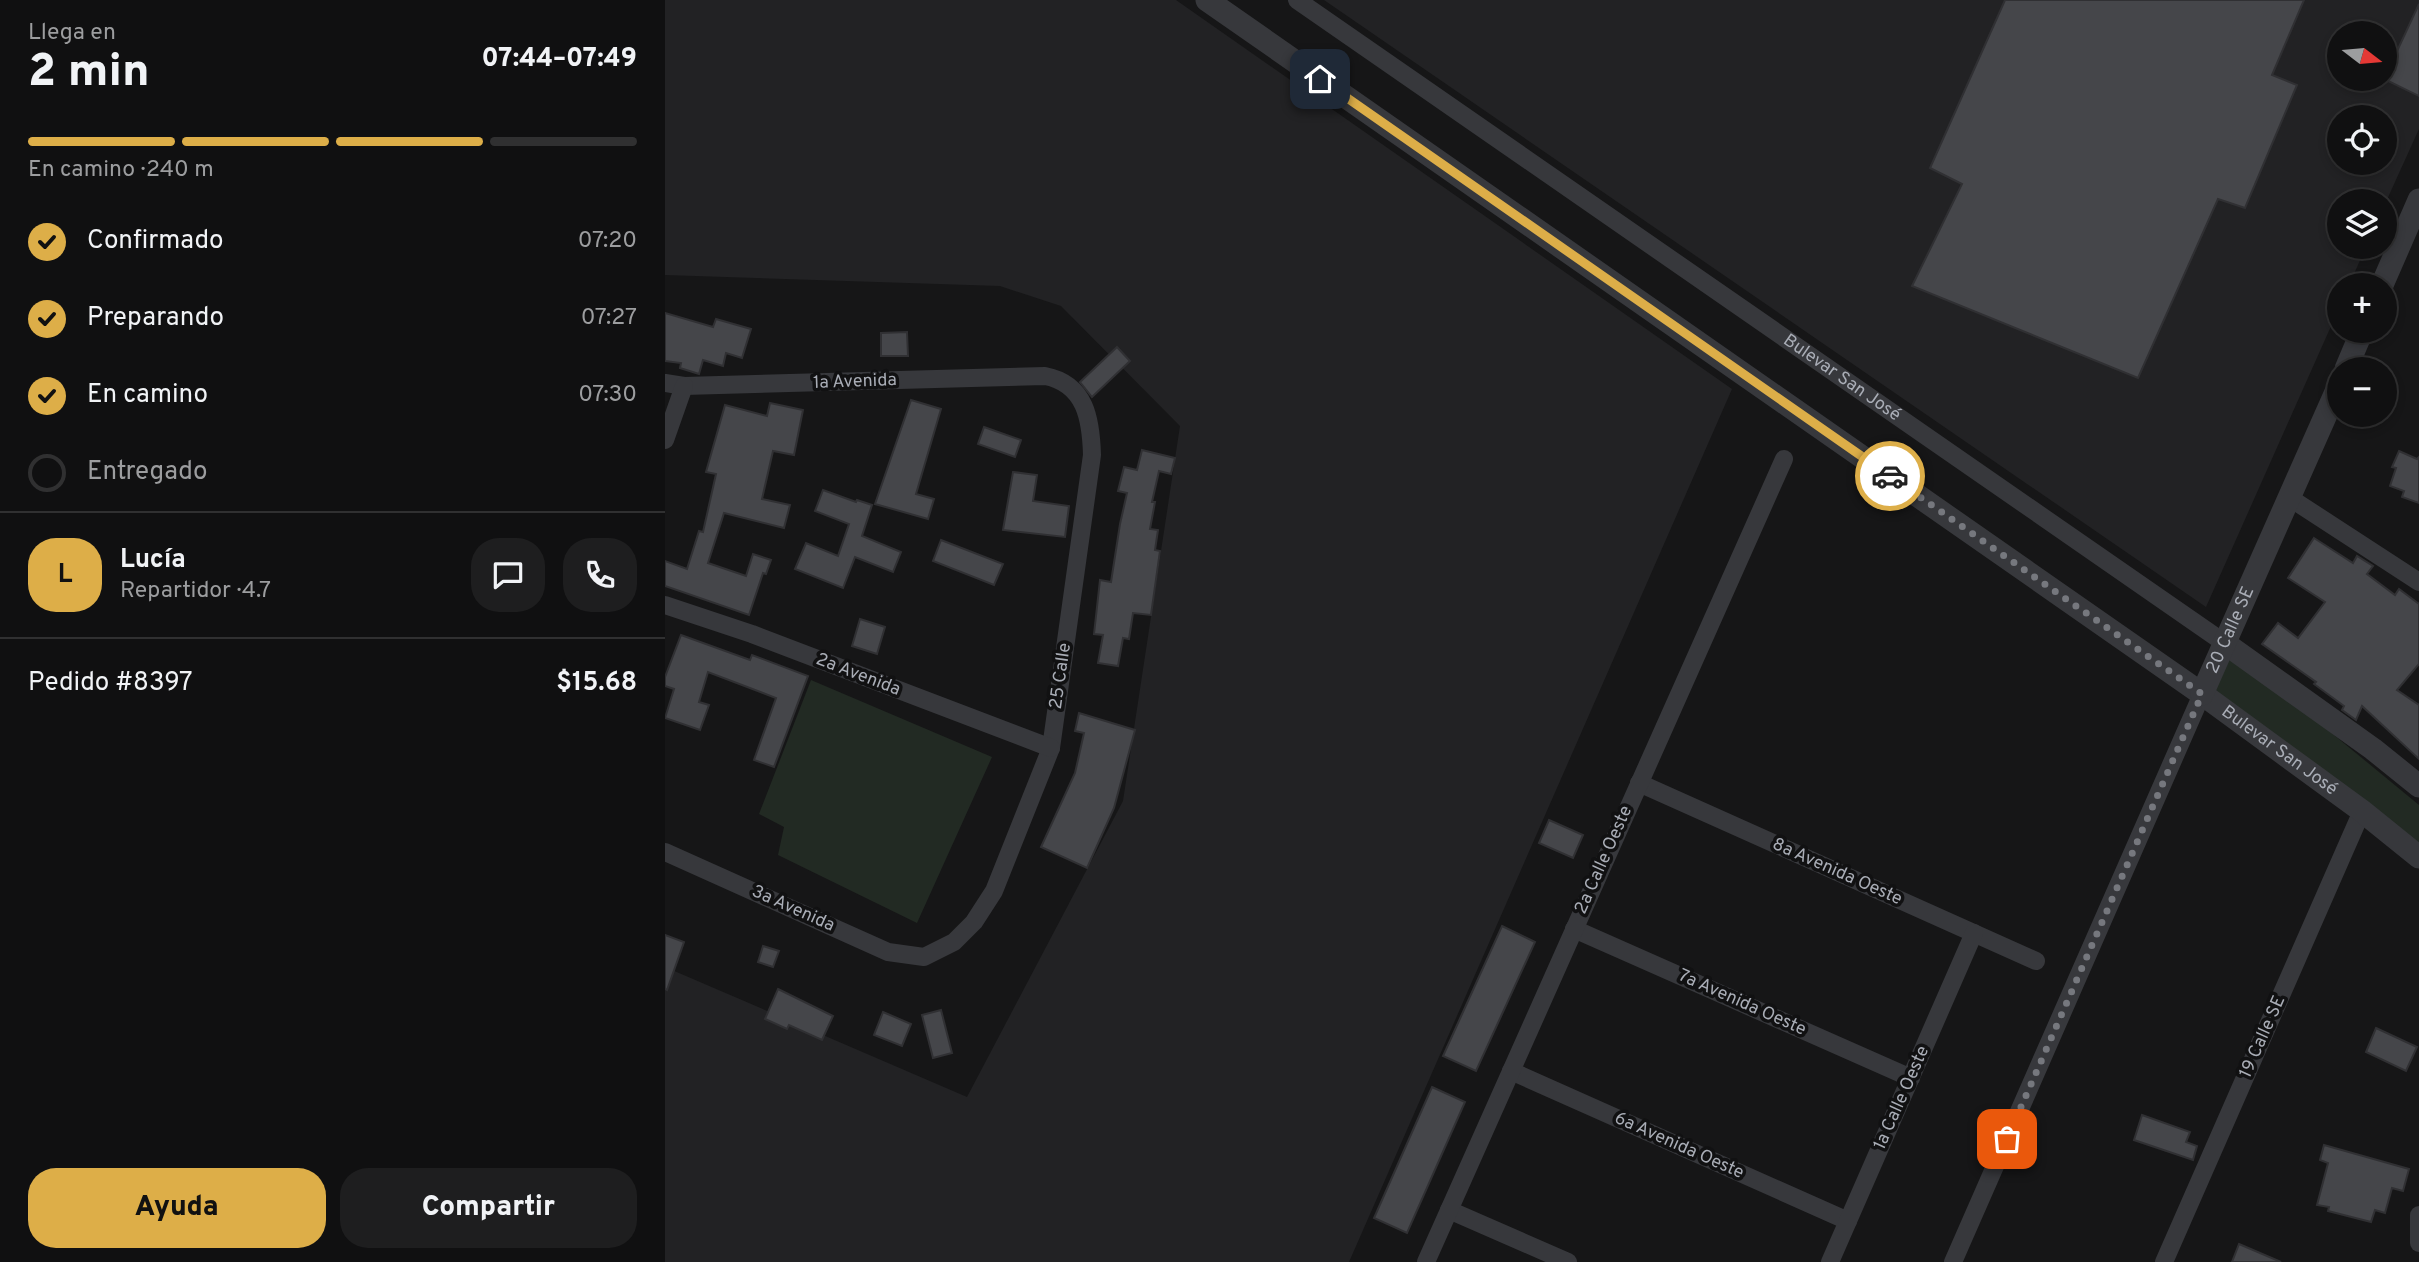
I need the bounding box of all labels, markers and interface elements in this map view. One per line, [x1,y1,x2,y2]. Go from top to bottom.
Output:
text: Llega en [28,19,116,48]
north arrow [2327,21,2397,91]
map controls [2327,21,2397,427]
text: 07:44–07:49 [482,43,637,76]
text: 2 min [28,44,150,103]
pin [1290,49,1350,109]
icon: home [1301,60,1339,98]
button: locate [2327,105,2397,175]
text: En camino · 240 m [28,156,214,185]
button: layers [2327,189,2397,259]
icon: check [28,223,66,261]
text: Confirmado [87,225,224,258]
text: 07:20 [578,227,637,256]
button: + [2327,273,2397,343]
icon: check [28,300,66,338]
text: Preparando [87,302,224,335]
text: 07:27 [581,304,637,333]
street label: Bulevar San José [1778,329,1905,427]
button: − [2327,357,2397,427]
street label: 1a Avenida [813,369,897,395]
icon: check [28,377,66,415]
text: En camino [87,379,208,412]
text: 07:30 [578,381,637,410]
courier [1855,441,1925,511]
text: Entregado [87,456,207,489]
icon: car [1871,457,1909,495]
button: chat [471,538,545,612]
button: phone [563,538,637,612]
text: Lucía [120,544,186,577]
text: L [58,559,72,592]
text: Repartidor · 4.7 [120,577,271,606]
street label: 20 Calle SE [2201,583,2260,677]
street label: 25 Calle [1045,641,1077,711]
street label: 2a Avenida [813,648,903,702]
text: Pedido #8397 [28,667,192,700]
text: $15.68 [556,667,637,700]
street label: Bulevar San José [2217,700,2342,801]
street label: 2a Calle Oeste [1570,802,1638,918]
street label: 8a Avenida Oeste [1768,833,1906,911]
street label: 3a Avenida [748,880,838,938]
street label: 7a Avenida Oeste [1674,964,1810,1042]
street label: 19 Calle SE [2235,992,2291,1082]
street label: 1a Calle Oeste [1869,1042,1935,1154]
street label: 6a Avenida Oeste [1611,1107,1747,1185]
pin [1977,1109,2037,1169]
icon: bag [1988,1120,2026,1158]
button: Ayuda [28,1168,326,1248]
button: Compartir [340,1168,637,1248]

